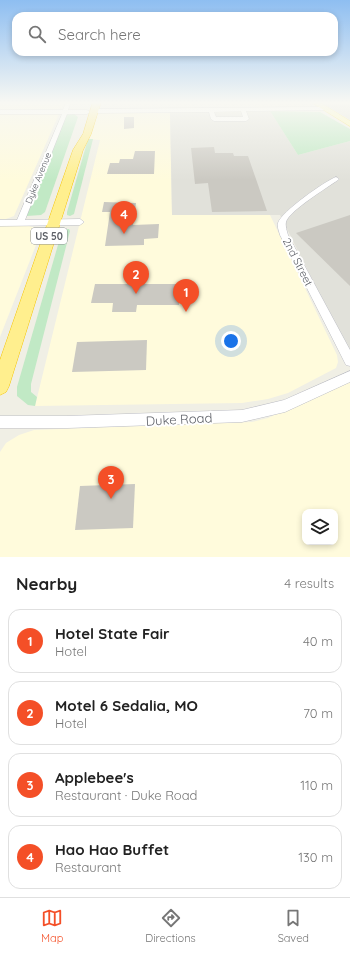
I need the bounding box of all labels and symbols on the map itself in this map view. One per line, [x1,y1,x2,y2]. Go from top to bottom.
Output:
street label: Dyke Avenue [23,151,53,205]
pin: 4 [111,201,137,234]
road number: US 50 [31,228,67,244]
street label: 2nd Street [280,236,316,289]
pin: 2 [123,261,149,294]
pin: 1 [173,279,199,312]
your location [221,331,241,351]
street label: Duke Road [145,409,213,429]
pin: 3 [98,466,124,499]

